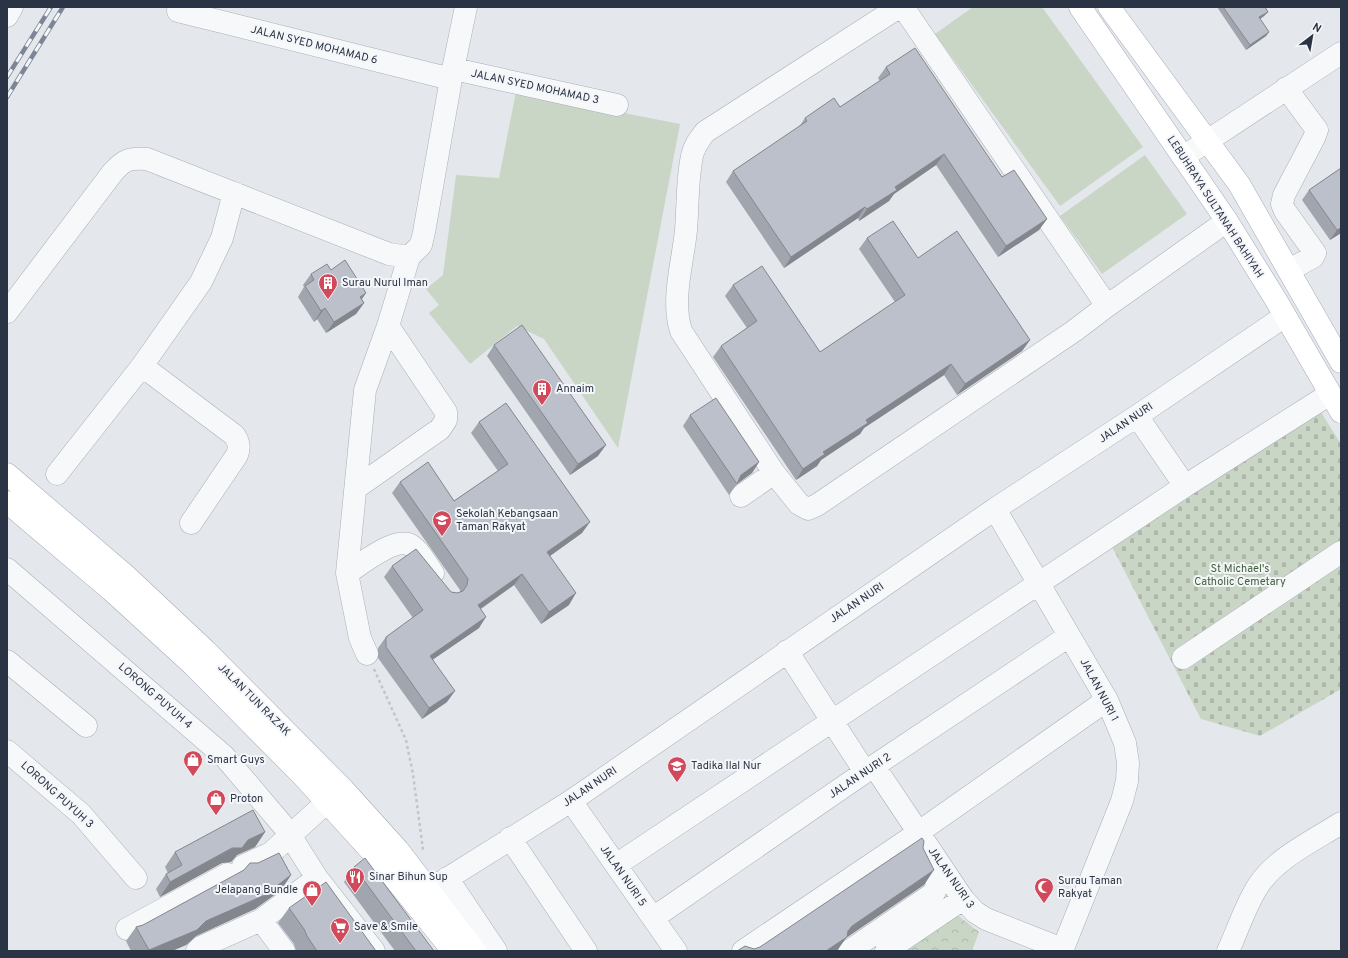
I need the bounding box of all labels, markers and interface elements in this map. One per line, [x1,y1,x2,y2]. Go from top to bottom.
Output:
north arrow [1292,16,1332,56]
text: N [1310,20,1324,36]
street label: JALAN SYED MOHAMAD 6 [249,22,379,68]
street label: JALAN SYED MOHAMAD 3 [470,67,600,107]
street label: LEBUHRAYA SULTANAH BAHIYAH [1164,133,1266,281]
building icon: Surau Nurul Iman [317,272,339,300]
place label: Surau Nurul Iman [342,276,428,290]
building icon: Annaim [531,378,553,406]
place label: Annaim [556,382,594,396]
street label: JALAN NURI [1096,400,1156,446]
place label: Sekolah Kebangsaan Taman Rakyat [456,507,558,534]
school or university icon: Sekolah Kebangsaan Taman Rakyat [431,509,453,537]
park label: St Michael's Catholic Cemetary [1194,562,1286,589]
street label: JALAN NURI [827,580,887,626]
street label: JALAN NURI 1 [1077,656,1121,724]
street label: LORONG PUYUH 4 [115,660,195,732]
street label: JALAN TUN RAZAK [215,661,293,739]
shop icon: Smart Guys [182,749,204,777]
street label: JALAN NURI 2 [826,750,894,802]
place label: Smart Guys [207,753,265,767]
school or university icon: Tadika Ilal Nur [666,755,688,783]
street label: LORONG PUYUH 3 [18,759,96,831]
place label: Tadika Ilal Nur [691,759,762,773]
street label: JALAN NURI [560,764,620,810]
shop icon: Proton [205,788,227,816]
place label: Proton [230,792,263,806]
street label: JALAN NURI 5 [597,842,649,910]
street label: JALAN NURI 3 [925,845,977,911]
restaurant icon: Sinar Bihun Sup [344,866,366,894]
place label: Sinar Bihun Sup [369,870,448,884]
place label: Surau Taman Rakyat [1058,874,1122,901]
mosque icon: Surau Taman Rakyat [1033,876,1055,904]
shop icon: Jelapang Bundle [301,879,323,907]
place label: Jelapang Bundle [215,883,298,897]
supermarket icon: Save & Smile [329,916,351,944]
place label: Save & Smile [354,920,418,934]

